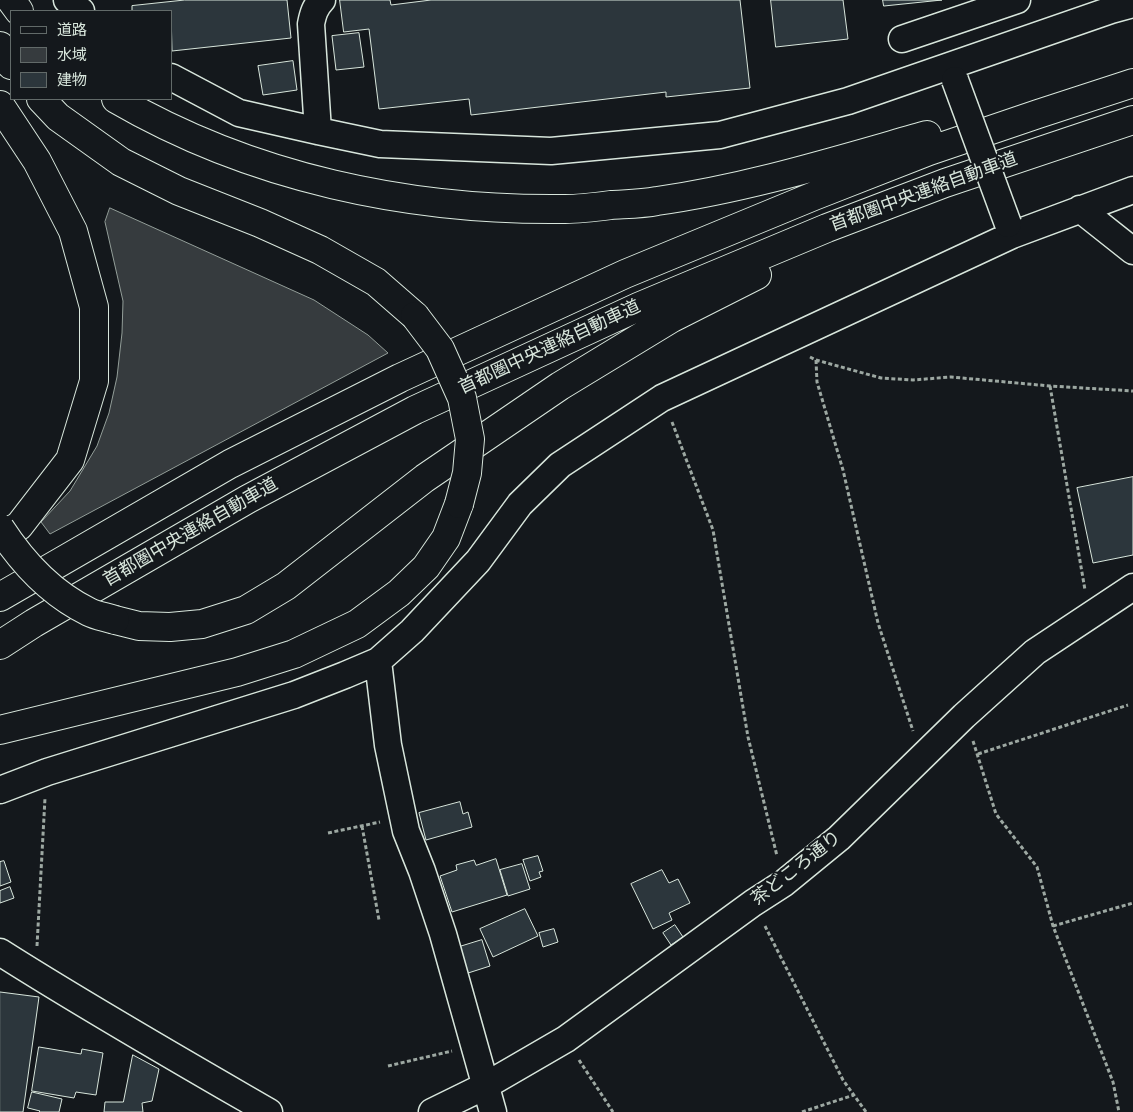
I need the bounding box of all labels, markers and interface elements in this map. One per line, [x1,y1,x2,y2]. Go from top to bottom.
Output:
legend [10,10,172,100]
text: 道路 [57,19,87,41]
text: 水域 [57,44,87,66]
text: 建物 [57,69,87,91]
street label: 首都圏中央連絡自動車道 [827,149,1021,237]
street label: 首都圏中央連絡自動車道 [456,296,644,400]
street label: 首都圏中央連絡自動車道 [100,474,282,592]
street label: 茶どころ通り [748,827,846,911]

